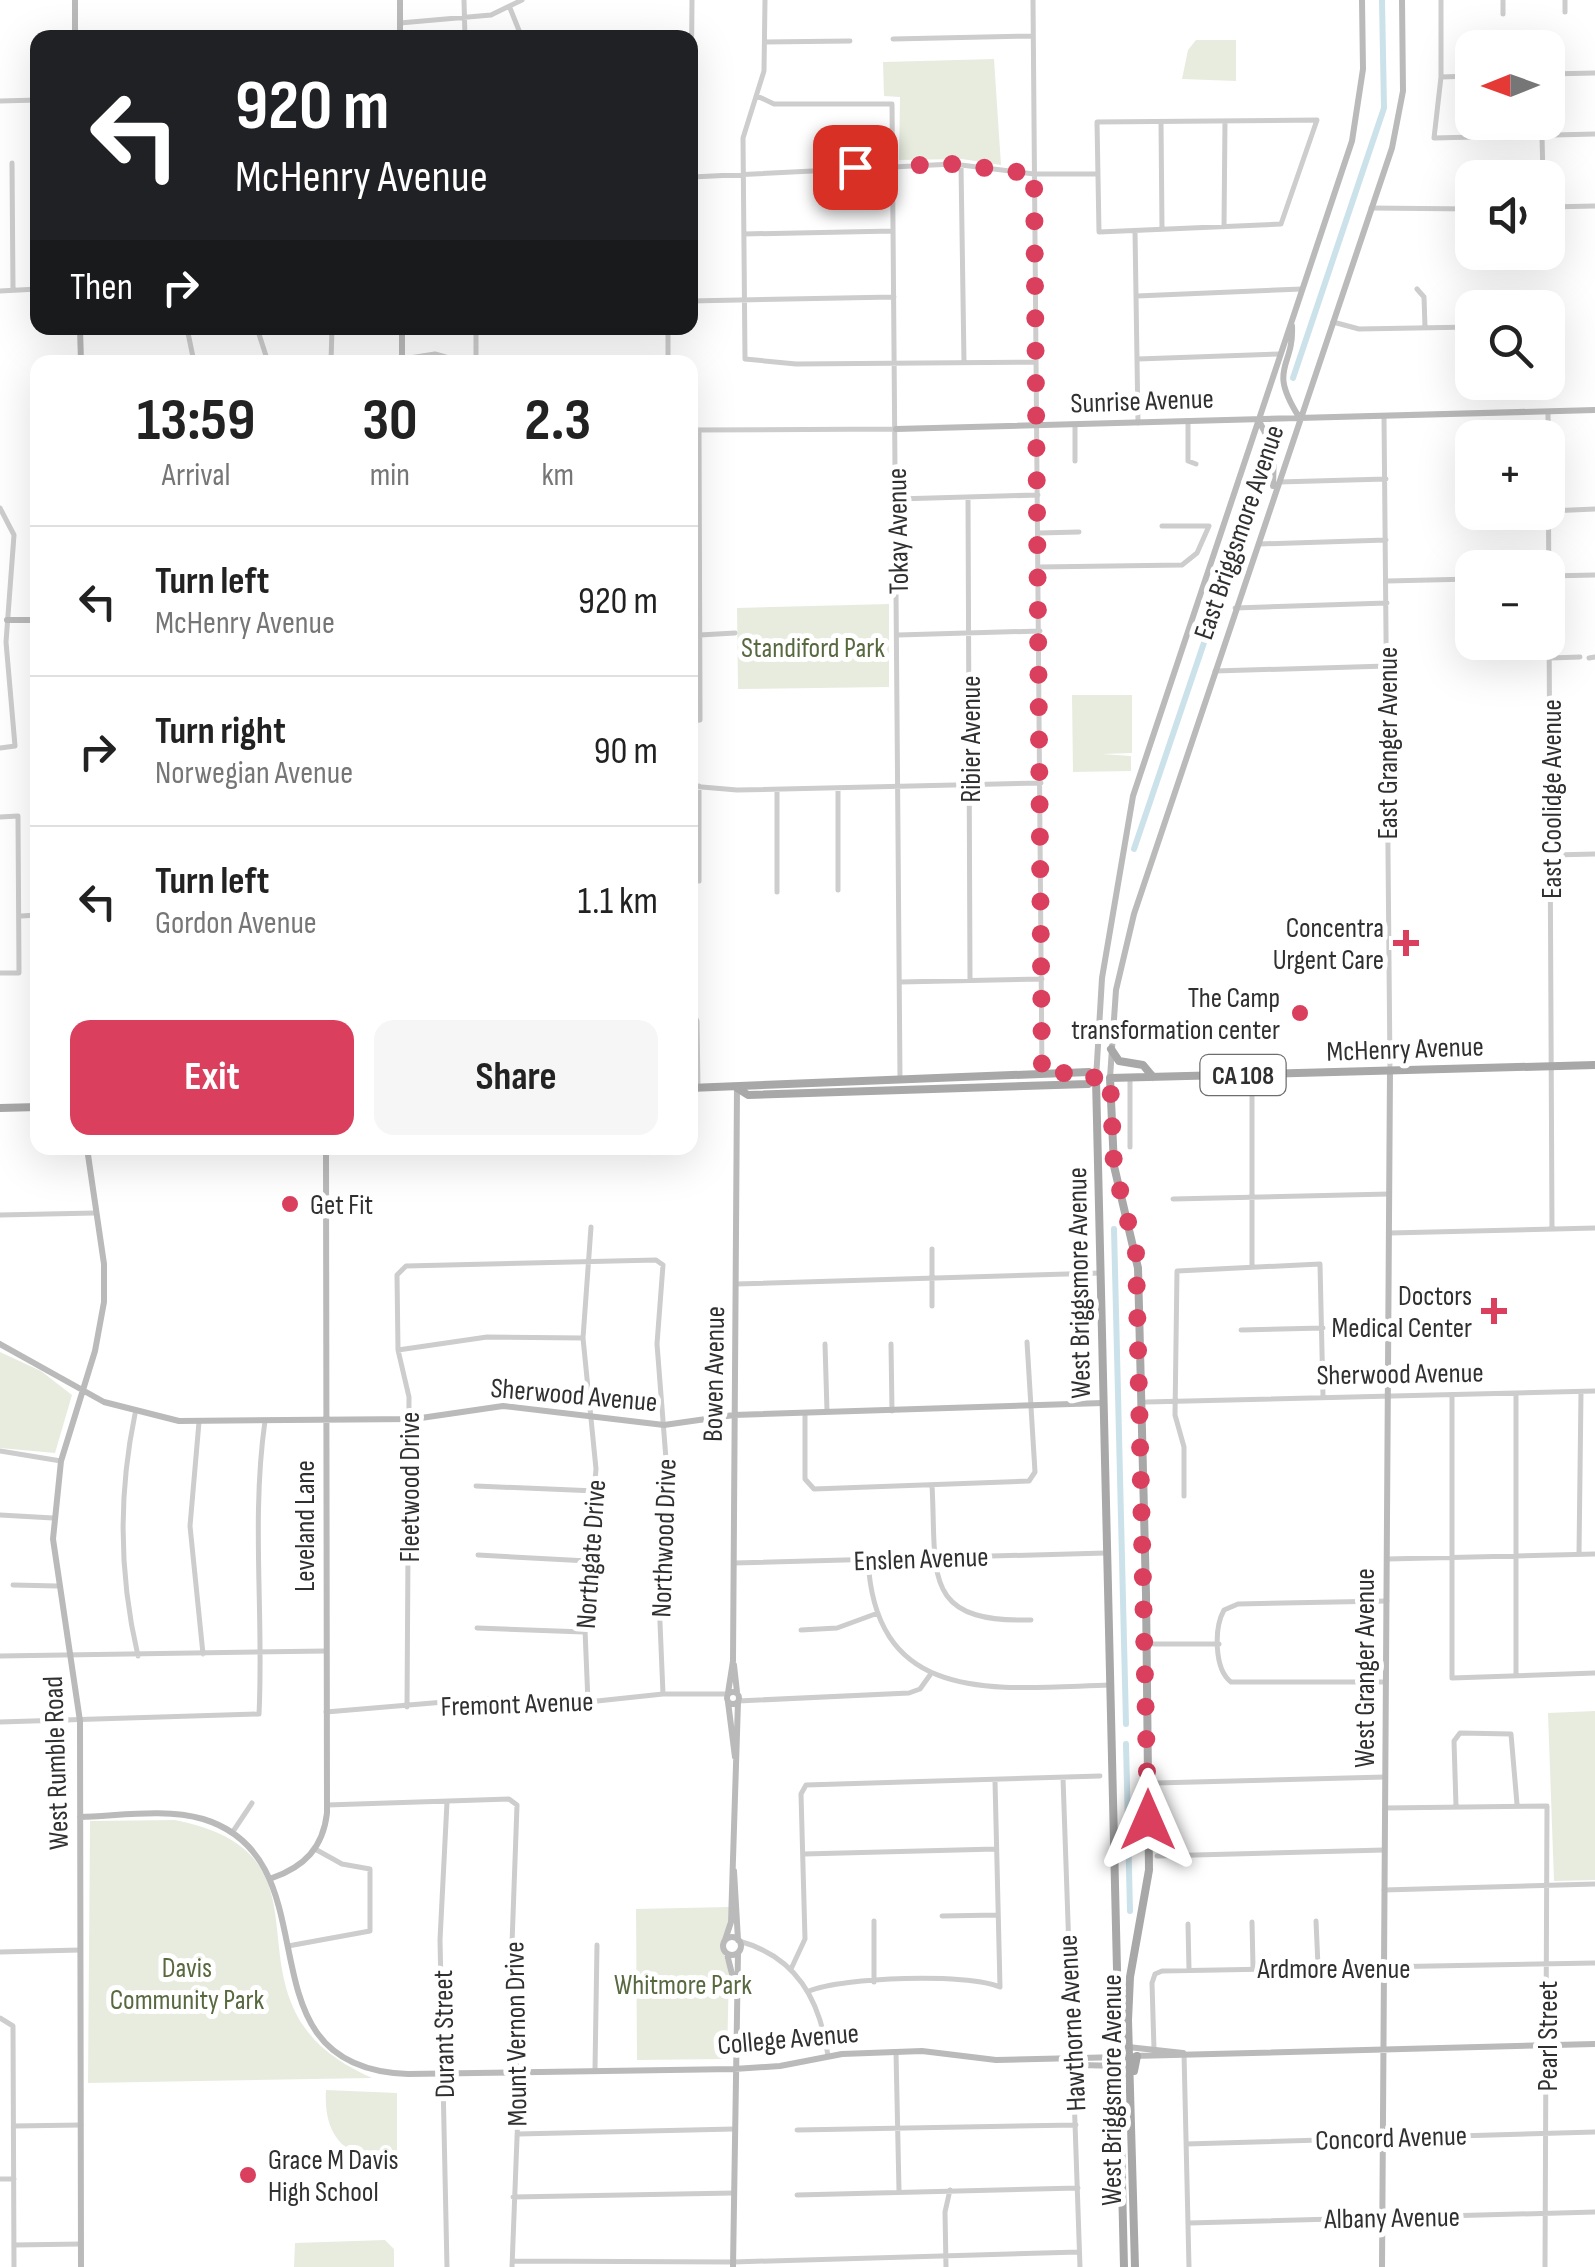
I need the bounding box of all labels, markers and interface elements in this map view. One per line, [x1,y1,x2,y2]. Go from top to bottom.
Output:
north arrow [1455,30,1565,140]
map controls [1455,30,1565,660]
text: 920 m [235,65,390,149]
icon: left [70,70,200,200]
pin [813,125,898,210]
icon: arrive [828,140,883,195]
text: McHenry Avenue [235,150,488,205]
button: sound [1455,160,1565,270]
icon: right [153,260,208,315]
text: Then [70,265,133,310]
button: search [1455,290,1565,400]
street label: Sunrise Avenue [1070,383,1214,420]
text: 13:59 [137,385,255,457]
text: 30 [362,385,418,457]
text: 2.3 [524,385,591,457]
button: + [1455,420,1565,530]
street label: East Briggsmore Avenue [1187,421,1292,644]
text: Arrival [162,456,230,495]
text: min [370,456,410,495]
text: km [541,456,574,495]
street label: Tokay Avenue [881,468,916,594]
button: − [1455,550,1565,660]
text: Turn left [155,559,269,604]
icon: left [70,574,125,629]
text: 920 m [578,579,658,624]
text: McHenry Avenue [155,604,335,643]
park label: Standiford Park [741,632,885,665]
street label: East Granger Avenue [1372,647,1405,839]
street label: Ribier Avenue [955,675,988,803]
street label: East Coolidge Avenue [1536,699,1569,899]
text: Turn right [155,709,286,754]
icon: right [70,724,125,779]
text: 90 m [594,729,658,774]
text: Norwegian Avenue [155,754,353,793]
text: Turn left [155,859,269,904]
icon: left [70,874,125,929]
text: 1.1 km [578,879,658,924]
text: Gordon Avenue [155,904,317,943]
place label: Concentra Urgent Care [1273,912,1384,977]
marker: Concentra Urgent Care [1393,930,1419,956]
place label: The Camp transformation center [1071,982,1280,1047]
marker: The Camp transformation center [1289,1002,1311,1024]
button: Exit [70,1020,354,1135]
button: Share [374,1020,658,1135]
street label: McHenry Avenue [1326,1030,1484,1069]
road number: CA 108 [1200,1055,1286,1095]
street label: West Briggsmore Avenue [1061,1167,1098,1399]
place label: Get Fit [310,1189,373,1222]
marker: Get Fit [279,1193,301,1215]
place label: Doctors Medical Center [1332,1280,1472,1345]
marker: Doctors Medical Center [1481,1298,1507,1324]
street label: Bowen Avenue [697,1306,732,1442]
street label: Sherwood Avenue [1316,1357,1484,1392]
street label: Sherwood Avenue [489,1372,659,1419]
street label: Fleetwood Drive [394,1412,427,1562]
street label: Northwood Drive [645,1458,684,1618]
street label: Leveland Lane [289,1460,322,1592]
street label: Northgate Drive [570,1478,613,1630]
street label: Enslen Avenue [853,1541,989,1578]
street label: West Granger Avenue [1349,1568,1382,1768]
street label: West Rumble Road [37,1675,76,1850]
street label: Fremont Avenue [440,1685,594,1724]
position arrow [1096,1768,1200,1872]
street label: Hawthorne Avenue [1051,1934,1094,2112]
street label: Mount Vernon Drive [498,1941,535,2127]
park label: Davis Community Park [110,1952,265,2017]
street label: Ardmore Avenue [1256,1953,1411,1986]
park label: Whitmore Park [614,1969,752,2002]
street label: Durant Street [427,1970,462,2098]
street label: West Briggsmore Avenue [1096,1974,1129,2206]
street label: Pearl Street [1532,1981,1565,2091]
street label: College Avenue [716,2017,860,2062]
street label: Concord Avenue [1315,2119,1467,2158]
place label: Grace M Davis High School [268,2144,399,2209]
marker: Grace M Davis High School [237,2164,259,2186]
street label: Albany Avenue [1323,2201,1460,2236]

